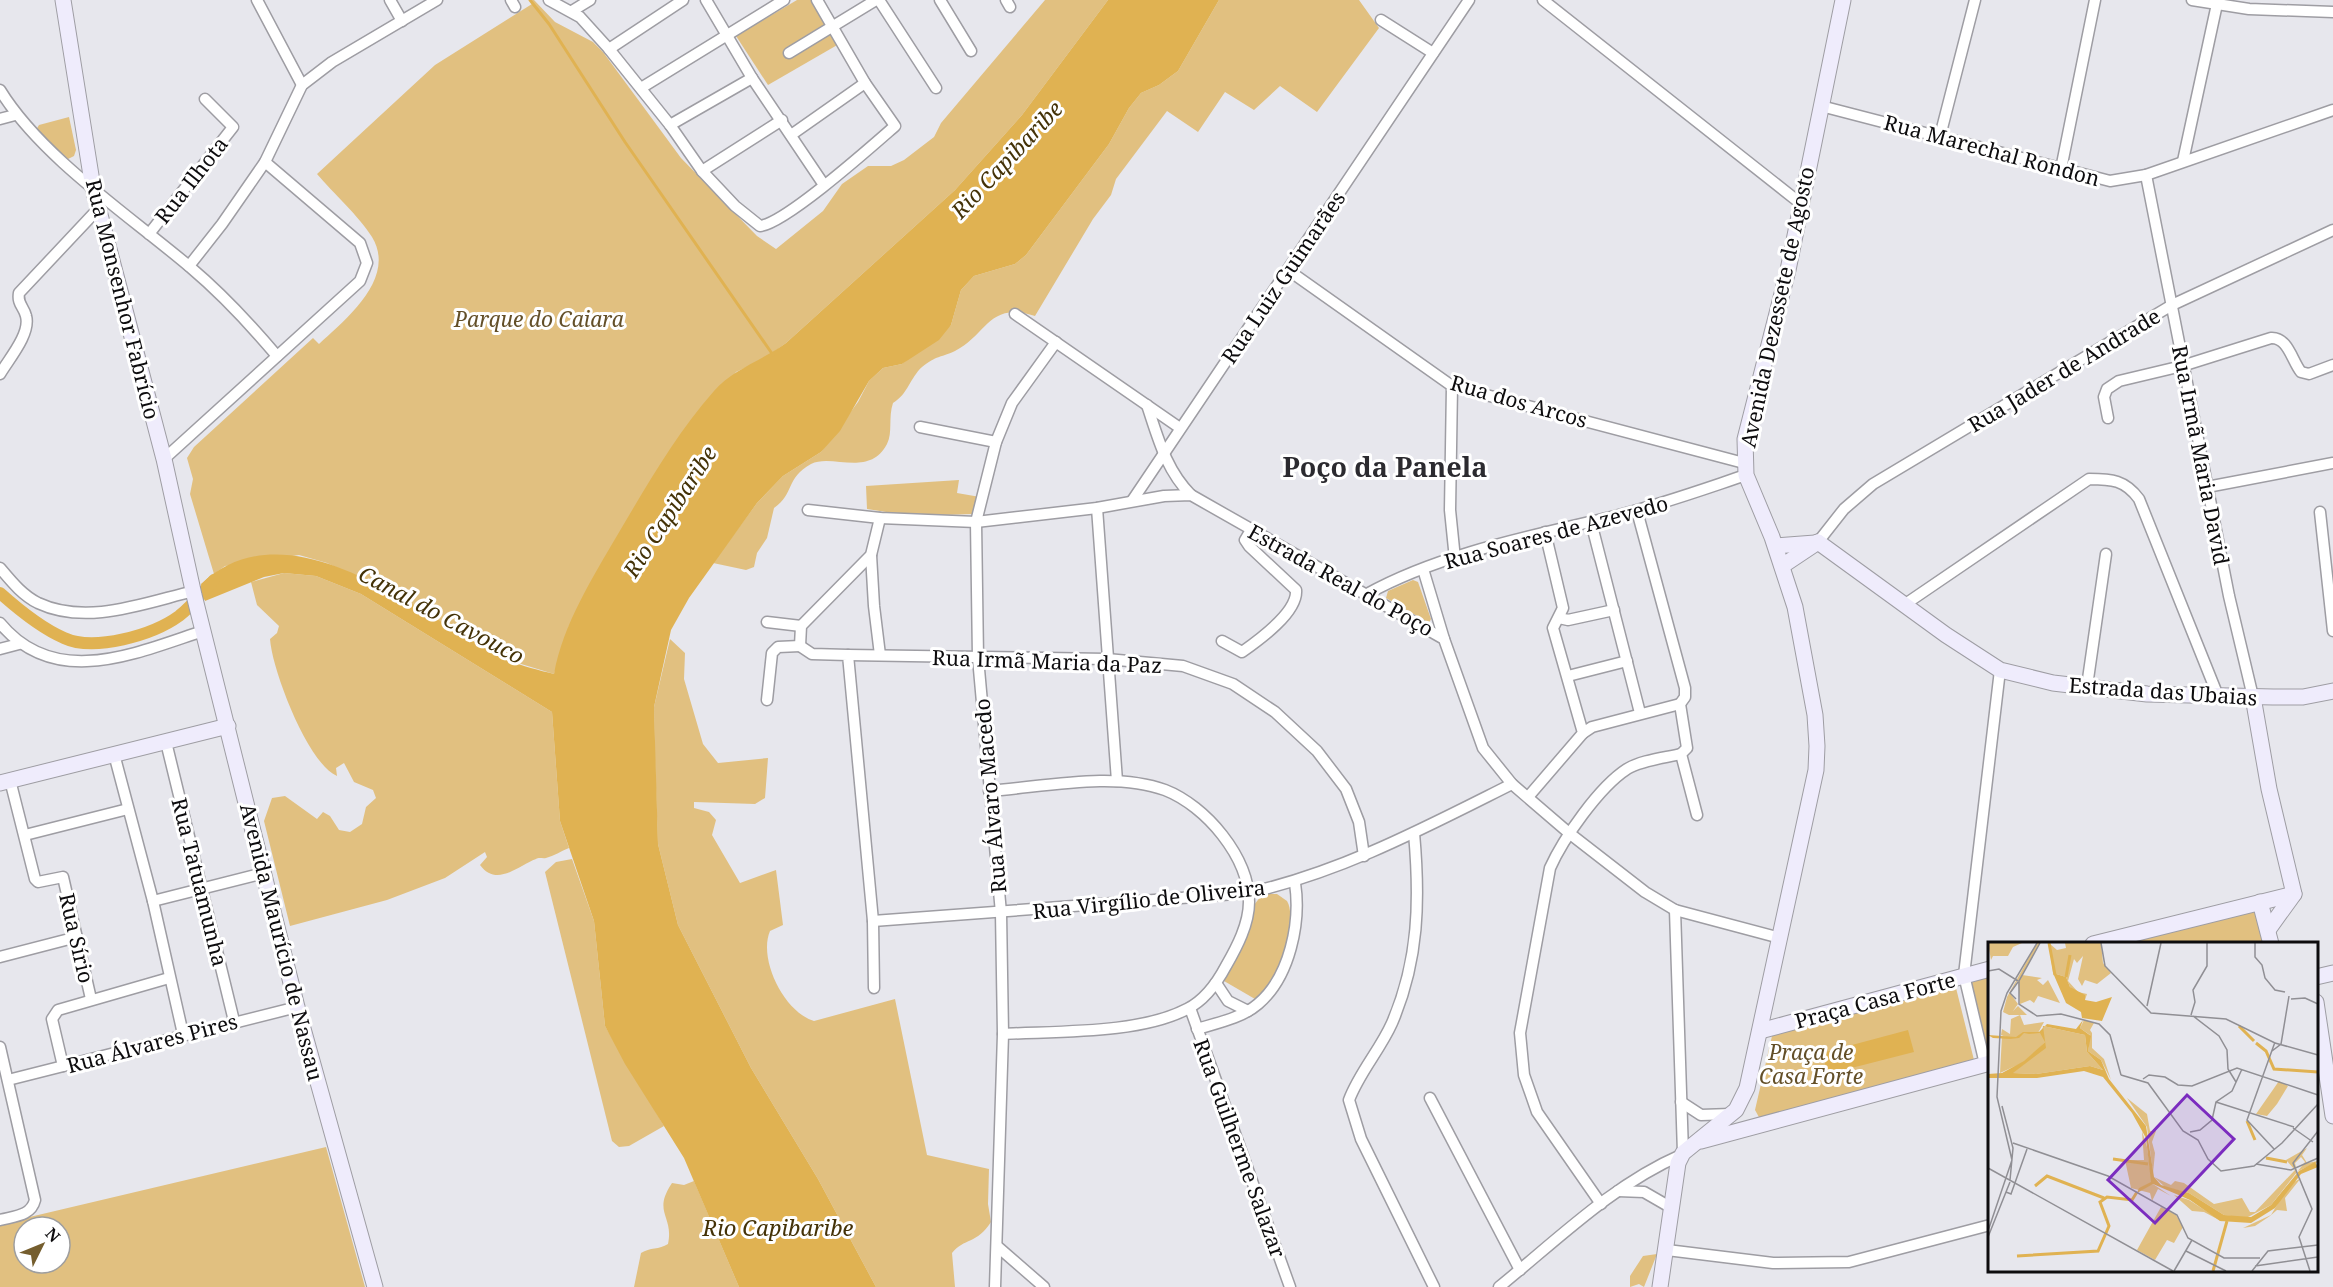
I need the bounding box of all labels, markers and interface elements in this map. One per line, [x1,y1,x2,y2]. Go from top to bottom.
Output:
water label: Rio Capibaribe [943,93,1069,225]
street label: Rua Marechal Rondon [1881,108,2103,192]
street label: Rua Ilhota [148,131,234,229]
street label: Avenida Dezessete de Agosto [1734,164,1820,450]
street label: Rua Monsenhor Fabrício [80,176,166,422]
street label: Rua Luiz Guimarães [1215,185,1351,369]
street label: Rua Jader de Andrade [1963,301,2165,439]
park label: Parque do Caiara [453,305,625,333]
street label: Rua Irmã Maria David [2166,343,2236,567]
street label: Rua dos Arcos [1447,368,1591,434]
water label: Rio Capibaribe [615,439,723,583]
district label: Poço da Panela [1283,448,1487,485]
street label: Rua Soares de Azevedo [1441,489,1671,575]
street label: Estrada Real do Poço [1243,517,1439,643]
water label: Canal do Cavouco [354,558,530,670]
street label: Rua Irmã Maria da Paz [932,643,1162,679]
street label: Estrada das Ubaias [2068,670,2258,712]
street label: Rua Álvaro Macedo [968,698,1012,894]
street label: Rua Tatuamunha [166,795,234,969]
street label: Avenida Maurício de Nassau [234,800,330,1084]
street label: Rua Virgílio de Oliveira [1031,873,1267,925]
street label: Rua Sírio [53,890,101,986]
inset map [1988,942,2318,1272]
street label: Praça Casa Forte [1792,965,1958,1035]
street label: Rua Álvares Pires [63,1007,241,1079]
street label: Rua Guilherme Salazar [1187,1035,1293,1261]
park label: Praça de Casa Forte [1759,1038,1863,1090]
water label: Rio Capibaribe [702,1212,854,1242]
north arrow [12,1215,72,1275]
text: N [41,1223,66,1247]

